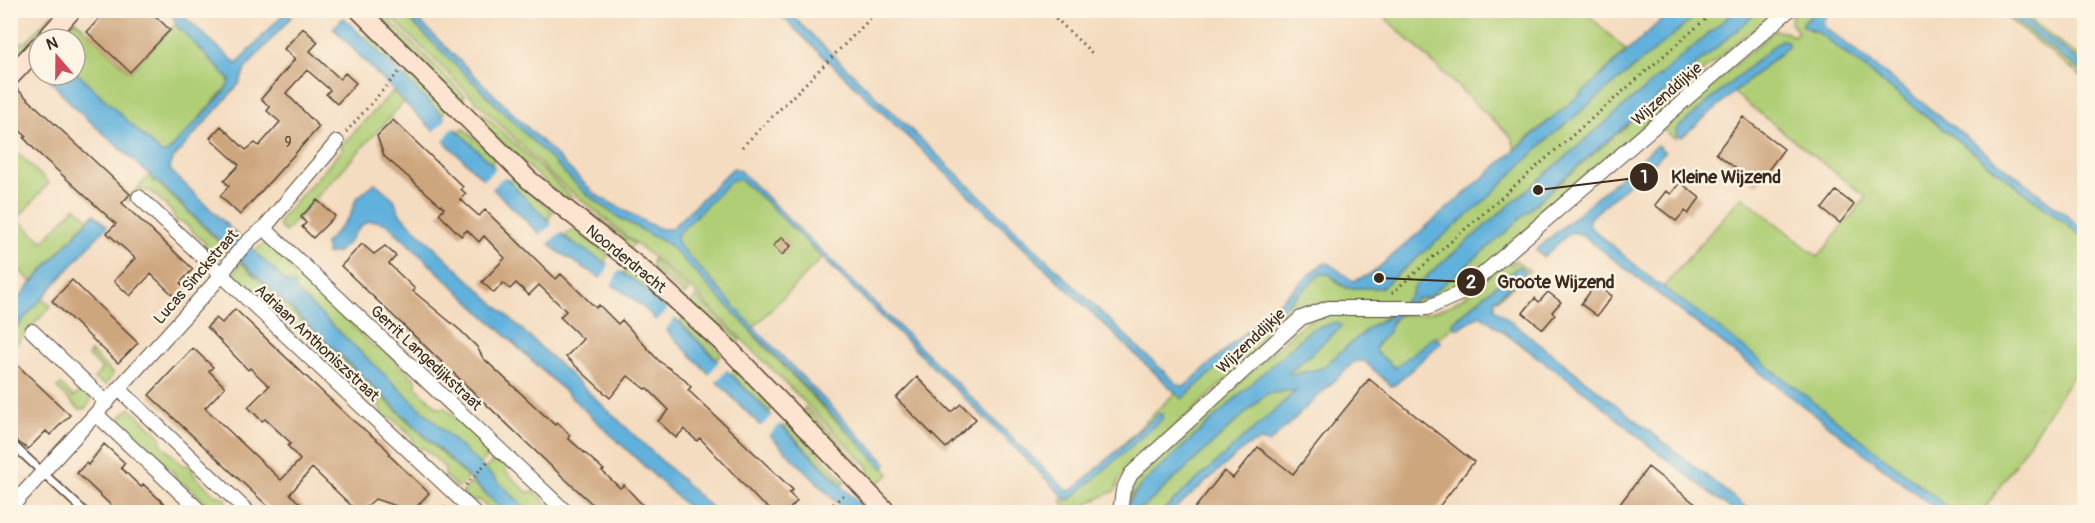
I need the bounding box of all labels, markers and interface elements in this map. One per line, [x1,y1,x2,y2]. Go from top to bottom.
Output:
north arrow [27,27,87,87]
text: N [44,33,61,55]
street label: Wijzenddijkje [1628,58,1706,130]
house number: 9 [284,134,292,151]
callout: Kleine Wijzend [1629,159,1793,195]
text: 1 [1640,166,1648,189]
text: Kleine Wijzend [1671,166,1781,189]
street label: Noorderdracht [582,220,671,298]
street label: Lucas Sinckstraat [149,225,243,329]
callout: Groote Wijzend [1456,264,1627,300]
text: 2 [1466,271,1476,294]
text: Groote Wijzend [1497,271,1615,294]
street label: Adriaan Anthoniszstraat [251,280,384,406]
street label: Gerrit Langedijkstraat [366,301,486,415]
street label: Wijzenddijkje [1213,304,1290,378]

